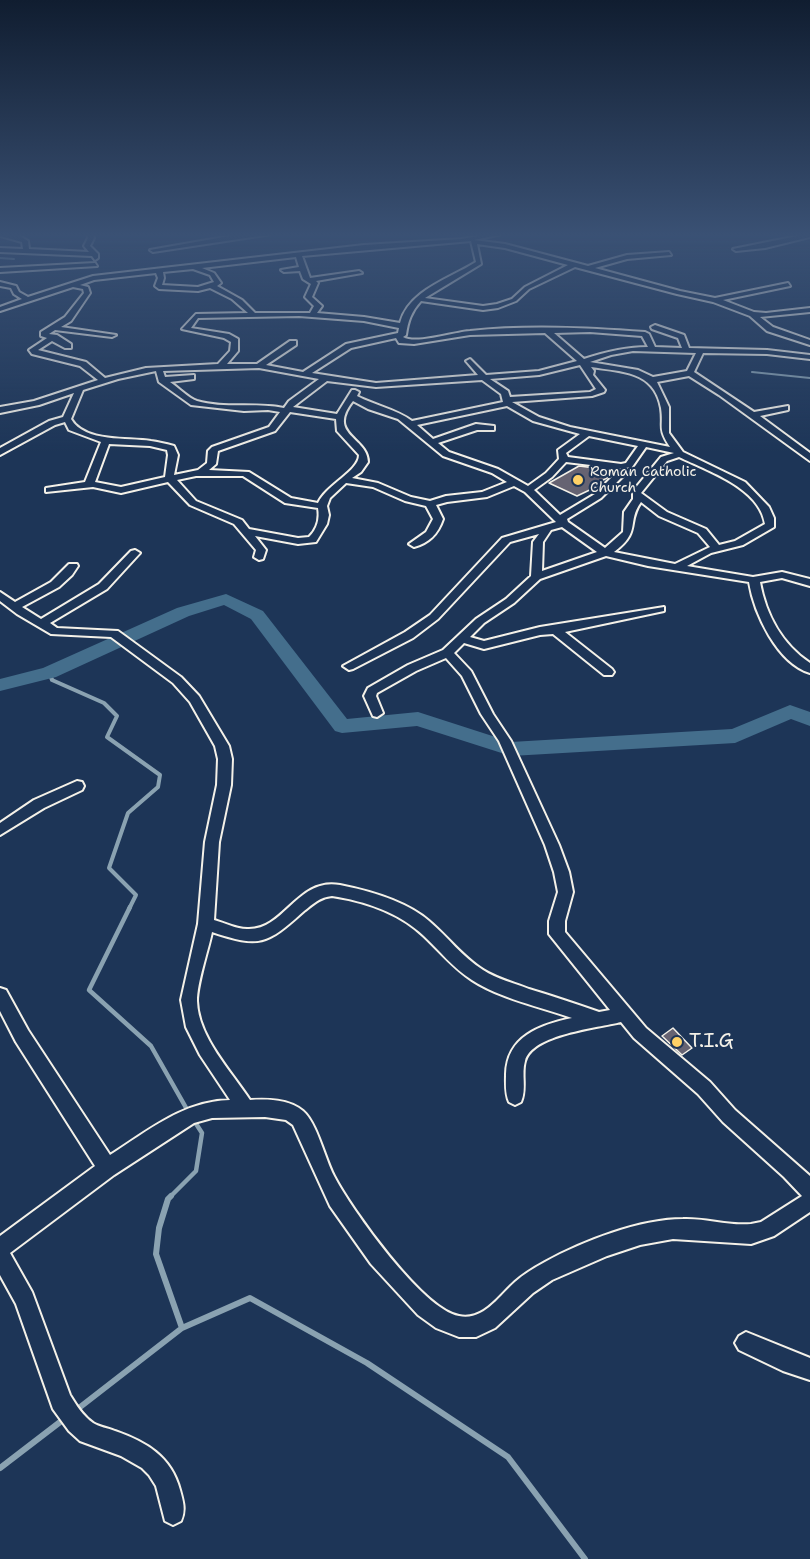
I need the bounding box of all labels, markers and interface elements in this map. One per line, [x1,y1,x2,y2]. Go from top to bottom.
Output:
place label: Roman Catholic Church [590,464,696,496]
marker: Roman Catholic Church [571,473,585,487]
place label: T.I.G [689,1030,734,1054]
marker: T.I.G [670,1035,684,1049]

